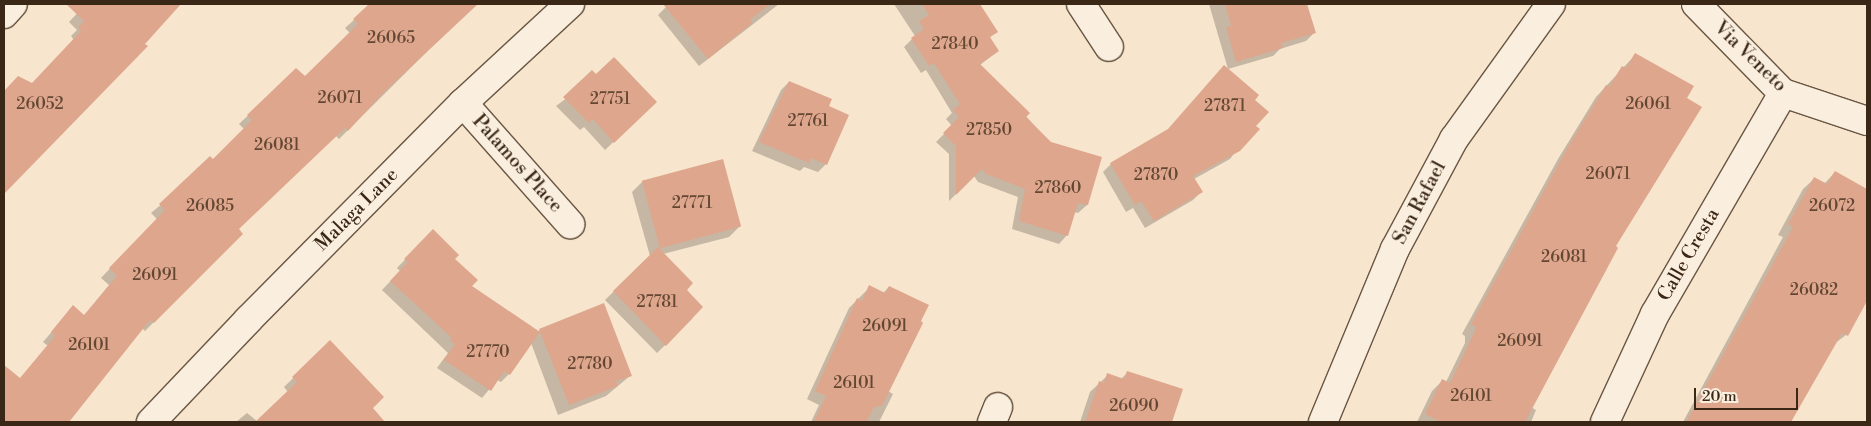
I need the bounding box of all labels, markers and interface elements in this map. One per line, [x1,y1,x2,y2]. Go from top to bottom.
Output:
street label: Via Veneto [1709,17,1791,97]
house number: 26065 [367,28,415,48]
house number: 27840 [932,34,978,54]
house number: 26071 [318,88,362,108]
house number: 27751 [590,89,630,109]
house number: 26052 [16,94,64,114]
house number: 26061 [1625,94,1671,114]
house number: 27871 [1204,96,1246,116]
street label: Palamos Place [467,110,567,218]
house number: 27761 [788,111,828,131]
house number: 27850 [966,120,1012,140]
house number: 26081 [254,135,300,155]
street label: San Rafael [1389,158,1451,248]
street label: Malaga Lane [311,164,403,256]
house number: 26071 [1586,164,1630,184]
house number: 27870 [1134,165,1178,185]
house number: 27860 [1035,178,1081,198]
house number: 27771 [672,193,712,213]
house number: 26085 [186,196,234,216]
house number: 26072 [1809,196,1855,216]
street label: Calle Cresta [1653,205,1725,305]
house number: 26081 [1541,247,1587,267]
house number: 26091 [132,265,178,285]
house number: 26082 [1790,280,1838,300]
house number: 27781 [636,292,678,312]
house number: 26091 [862,316,908,336]
house number: 26091 [1497,331,1543,351]
house number: 26101 [68,335,110,355]
house number: 27770 [466,342,510,362]
house number: 27780 [567,354,613,374]
house number: 26101 [833,373,875,393]
scale bar [1696,378,1800,410]
house number: 26101 [1450,386,1492,406]
text: 20 m [1702,387,1737,406]
house number: 26090 [1109,396,1159,416]

